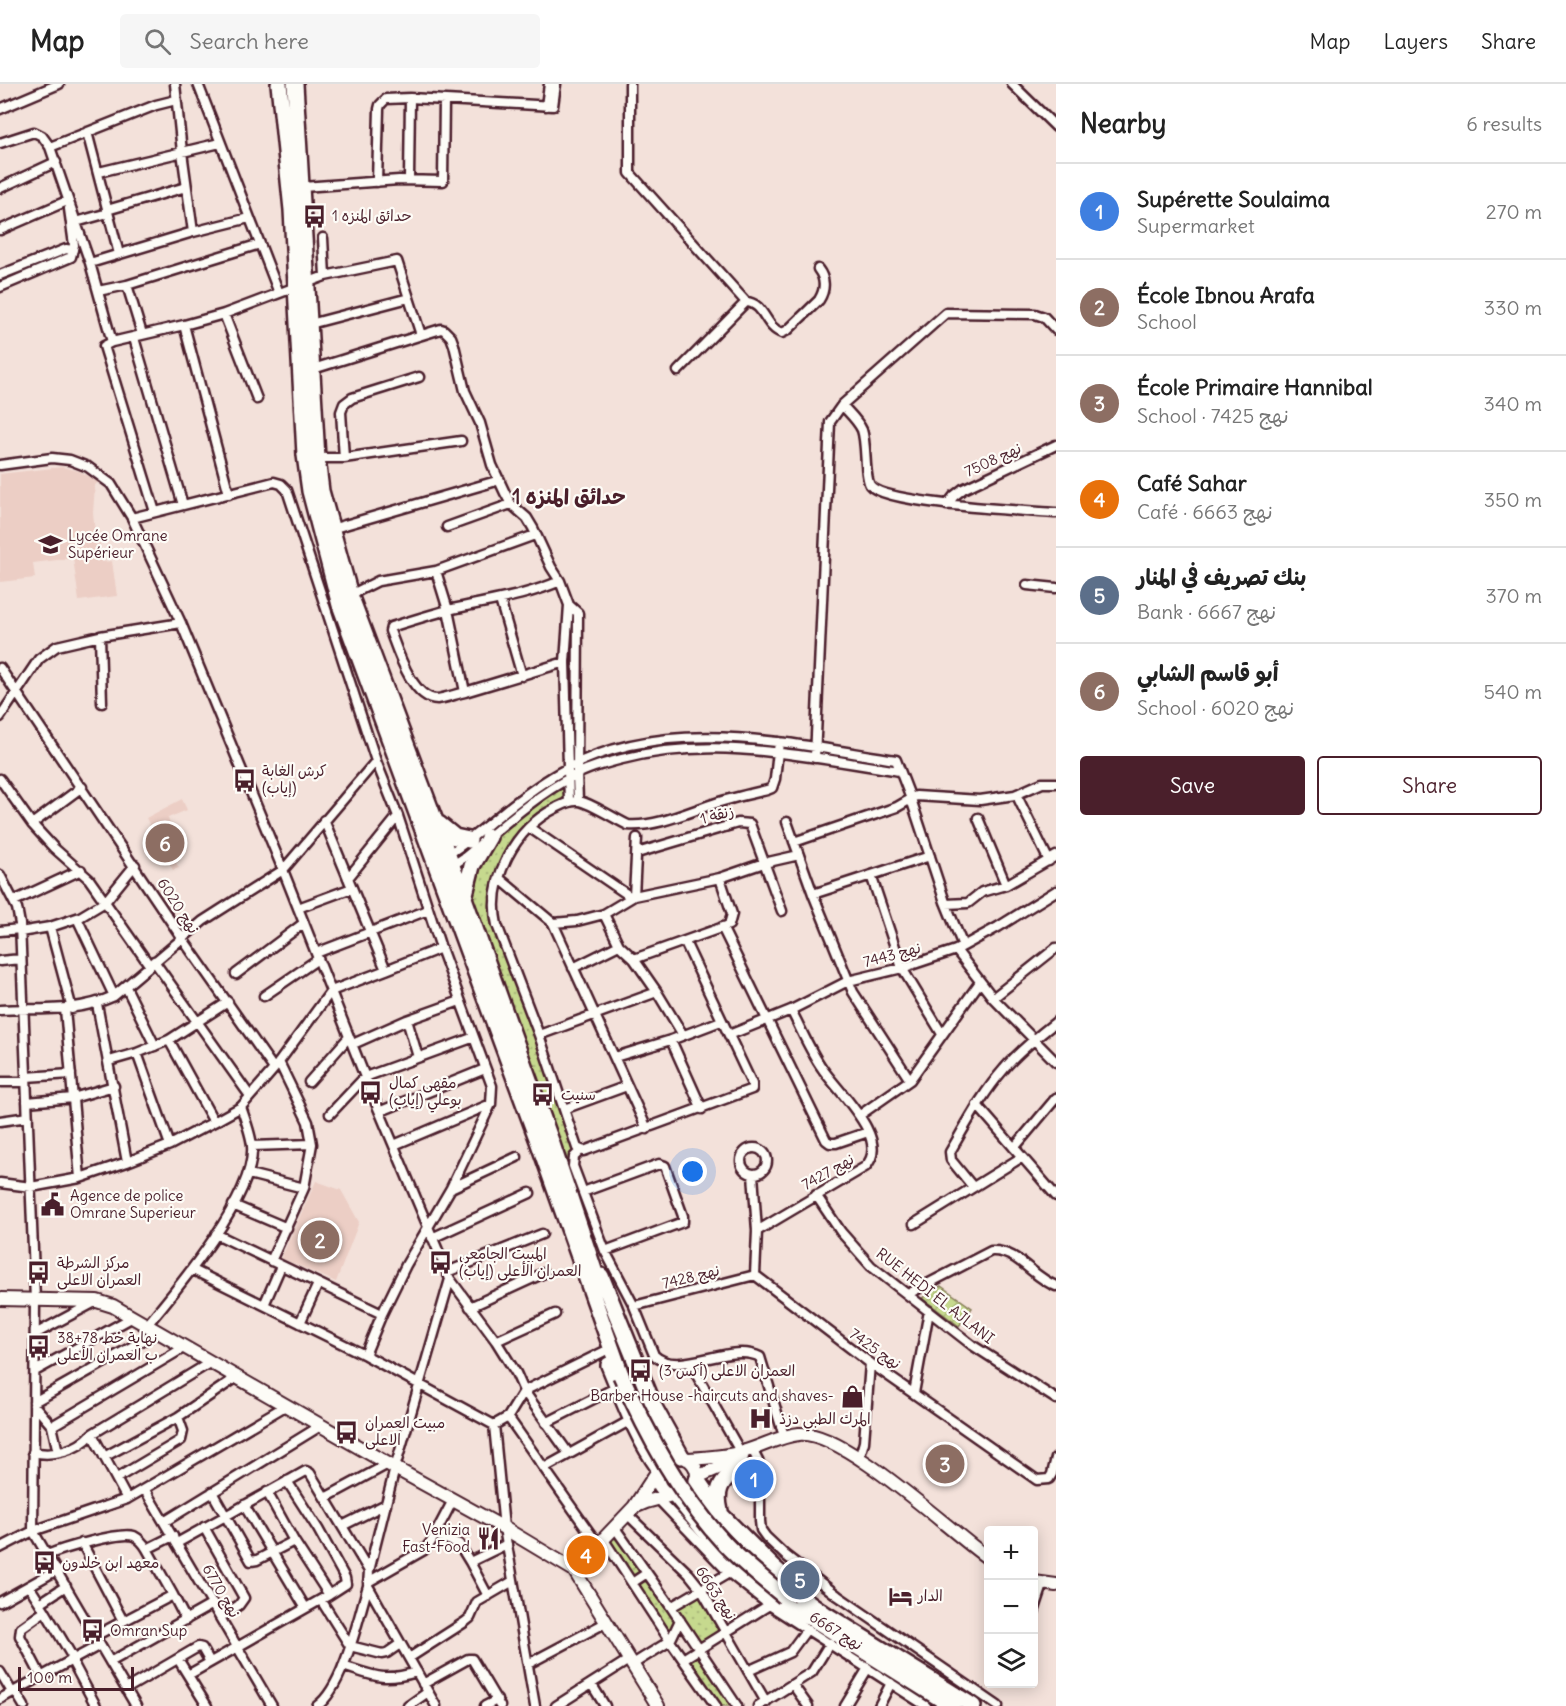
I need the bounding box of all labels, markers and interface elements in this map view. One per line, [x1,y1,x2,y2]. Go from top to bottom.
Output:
search box [120,14,540,68]
text: Map [30,23,84,59]
icon: search [141,25,174,58]
text: Search here [189,27,309,55]
text: Map [1310,28,1350,55]
text: Layers [1383,28,1448,55]
text: Share [1481,28,1536,55]
text: Nearby [1080,107,1166,140]
text: 6 results [1466,111,1542,136]
text: Supérette Soulaima [1137,185,1330,213]
text: 1 [1096,199,1103,224]
text: 270 m [1486,199,1542,224]
bus stop icon: حدائق المنزه 1 [301,203,327,229]
place label: حدائق المنزه 1 [332,206,412,225]
text: Supermarket [1137,213,1255,238]
text: École Ibnou Arafa [1137,281,1315,309]
text: 2 [1094,295,1105,320]
text: 330 m [1484,295,1542,320]
text: School [1137,309,1197,334]
text: École Primaire Hannibal [1137,373,1373,401]
text: 3 [1094,391,1105,416]
text: 340 m [1484,391,1542,416]
text: School · نهج 7425 [1137,403,1289,428]
street label: نهج 7508 [961,438,1025,482]
text: Café Sahar [1137,469,1247,497]
district label: حدائق المنزه 1 [512,483,626,510]
text: 4 [1094,487,1105,512]
text: 350 m [1484,487,1542,512]
text: Café · نهج 6663 [1137,499,1273,524]
place label: Lycée Omrane Supérieur [68,526,168,562]
school or university icon: Lycée Omrane Supérieur [37,532,63,558]
text: بنك تصريف في المنار [1137,563,1306,591]
text: 5 [1094,583,1105,608]
text: 370 m [1485,583,1542,608]
text: Bank · نهج 6667 [1137,599,1276,624]
text: أبو قاسم الشابي [1137,659,1278,687]
text: 6 [1094,679,1105,704]
text: 540 m [1483,679,1542,704]
text: School · نهج 6020 [1137,695,1294,720]
button: Save [1080,756,1305,815]
button: Share [1317,756,1542,815]
place label: كرش الغابة (إياب) [262,761,327,798]
bus stop icon: كرش الغابة (إياب) [231,767,257,793]
street label: زنقة 1 [698,801,736,828]
pin: 6 [146,820,184,866]
street label: نهج 6020 [153,874,203,938]
street label: نهج 7443 [861,938,923,972]
place label: مقهى كمال بوعلي (إياب) [389,1073,462,1113]
bus stop icon: مقهى كمال بوعلي (إياب) [358,1079,384,1105]
bus stop icon: سنيت [530,1082,556,1108]
place label: سنيت [561,1085,596,1104]
street label: نهج 7427 [798,1149,858,1195]
your location [678,1157,707,1186]
place label: Agence de police Omrane Superieur [70,1186,196,1222]
public building icon: Agence de police Omrane Superieur [39,1192,65,1218]
pin: 2 [300,1218,340,1262]
place label: المبيت الجامعي العمران الأعلى (إياب) [459,1244,581,1281]
street label: RUE HEDI EL AJLANI [872,1244,998,1348]
bus stop icon: المبيت الجامعي العمران الأعلى (إياب) [428,1250,454,1276]
place label: مركز الشرطة العمران الاعلى [57,1253,141,1290]
bus stop icon: مركز الشرطة العمران الاعلى [26,1259,52,1285]
street label: نهج 7428 [660,1260,722,1294]
street label: نهج 7425 [845,1324,905,1374]
place label: نهاية خط 78+38 ب العمران الأعلى [57,1328,158,1365]
bus stop icon: نهاية خط 78+38 ب العمران الأعلى [26,1334,52,1360]
bus stop icon: العمران الاعلى (أكس 3) [628,1358,654,1384]
place label: العمران الاعلى (أكس 3) [659,1361,795,1381]
shop icon: Barber House -haircuts and shaves- [839,1383,865,1409]
place label: Barber House -haircuts and shaves- [590,1386,834,1405]
hospital icon: المرك الطبي دزذ [748,1406,774,1432]
place label: المرك الطبي دزذ [779,1409,871,1432]
place label: مبيت العمران الاعلى [365,1413,445,1450]
bus stop icon: مبيت العمران الاعلى [334,1419,360,1445]
pin: 3 [926,1442,964,1486]
pin: 1 [734,1456,774,1502]
place label: Venizia Fast-Food [402,1520,470,1556]
restaurant icon: Venizia Fast-Food [475,1526,501,1552]
map controls [984,1526,1038,1688]
button: + [984,1526,1038,1580]
pin: 4 [566,1532,606,1578]
bus stop icon: معهد ابن خلدون [31,1550,57,1576]
place label: معهد ابن خلدون [62,1553,159,1572]
pin: 5 [780,1558,820,1602]
street label: نهج 6770 [198,1560,244,1622]
street label: نهج 6663 [691,1562,741,1624]
button: − [984,1580,1038,1634]
hotel icon: الدار [887,1583,913,1609]
place label: الدار [917,1586,943,1605]
street label: نهج 6667 [806,1607,866,1655]
bus stop icon: Omran Sup [79,1618,105,1644]
place label: Omran Sup [110,1621,187,1640]
button: layers [984,1634,1038,1688]
scale bar [18,1664,134,1692]
text: 100 m [27,1667,72,1687]

